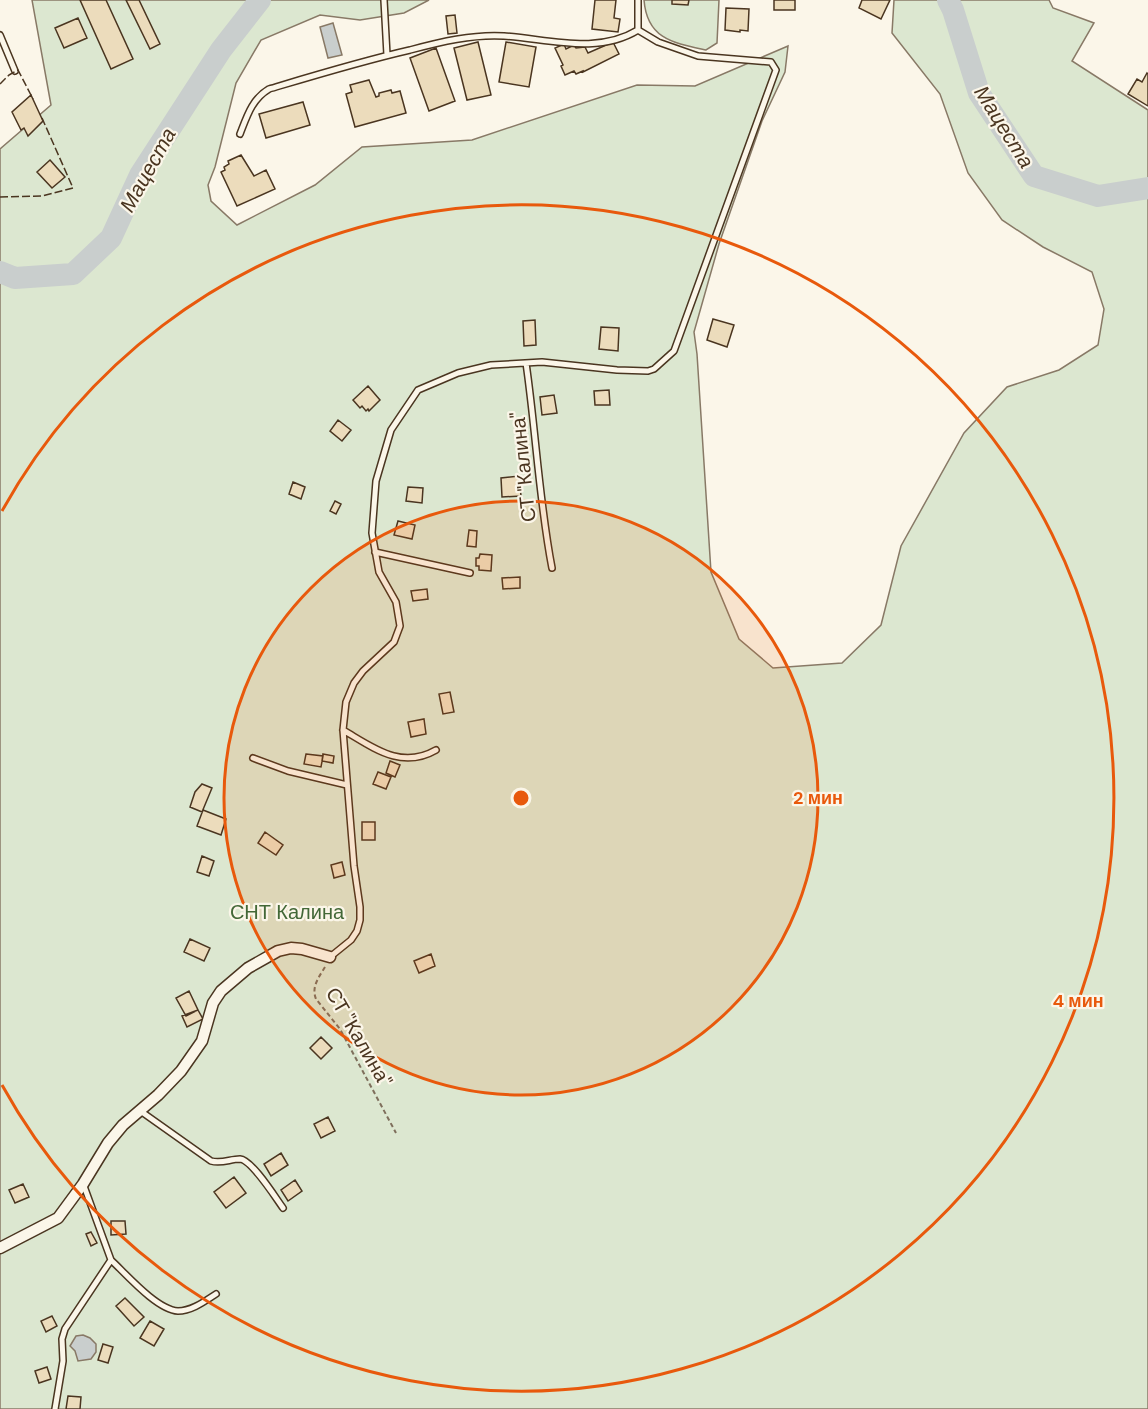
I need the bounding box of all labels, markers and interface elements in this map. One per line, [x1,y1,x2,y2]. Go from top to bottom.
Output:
water label: Мацеста [968,80,1040,174]
water label: Мацеста [113,123,183,217]
street label: СТ "Калина" [504,410,542,523]
text: 2 мин [793,786,843,810]
centre of rings [511,788,531,808]
park label: СНТ Калина [230,899,345,925]
street label: СТ "Калина" [320,983,398,1092]
text: 4 мин [1052,989,1104,1013]

